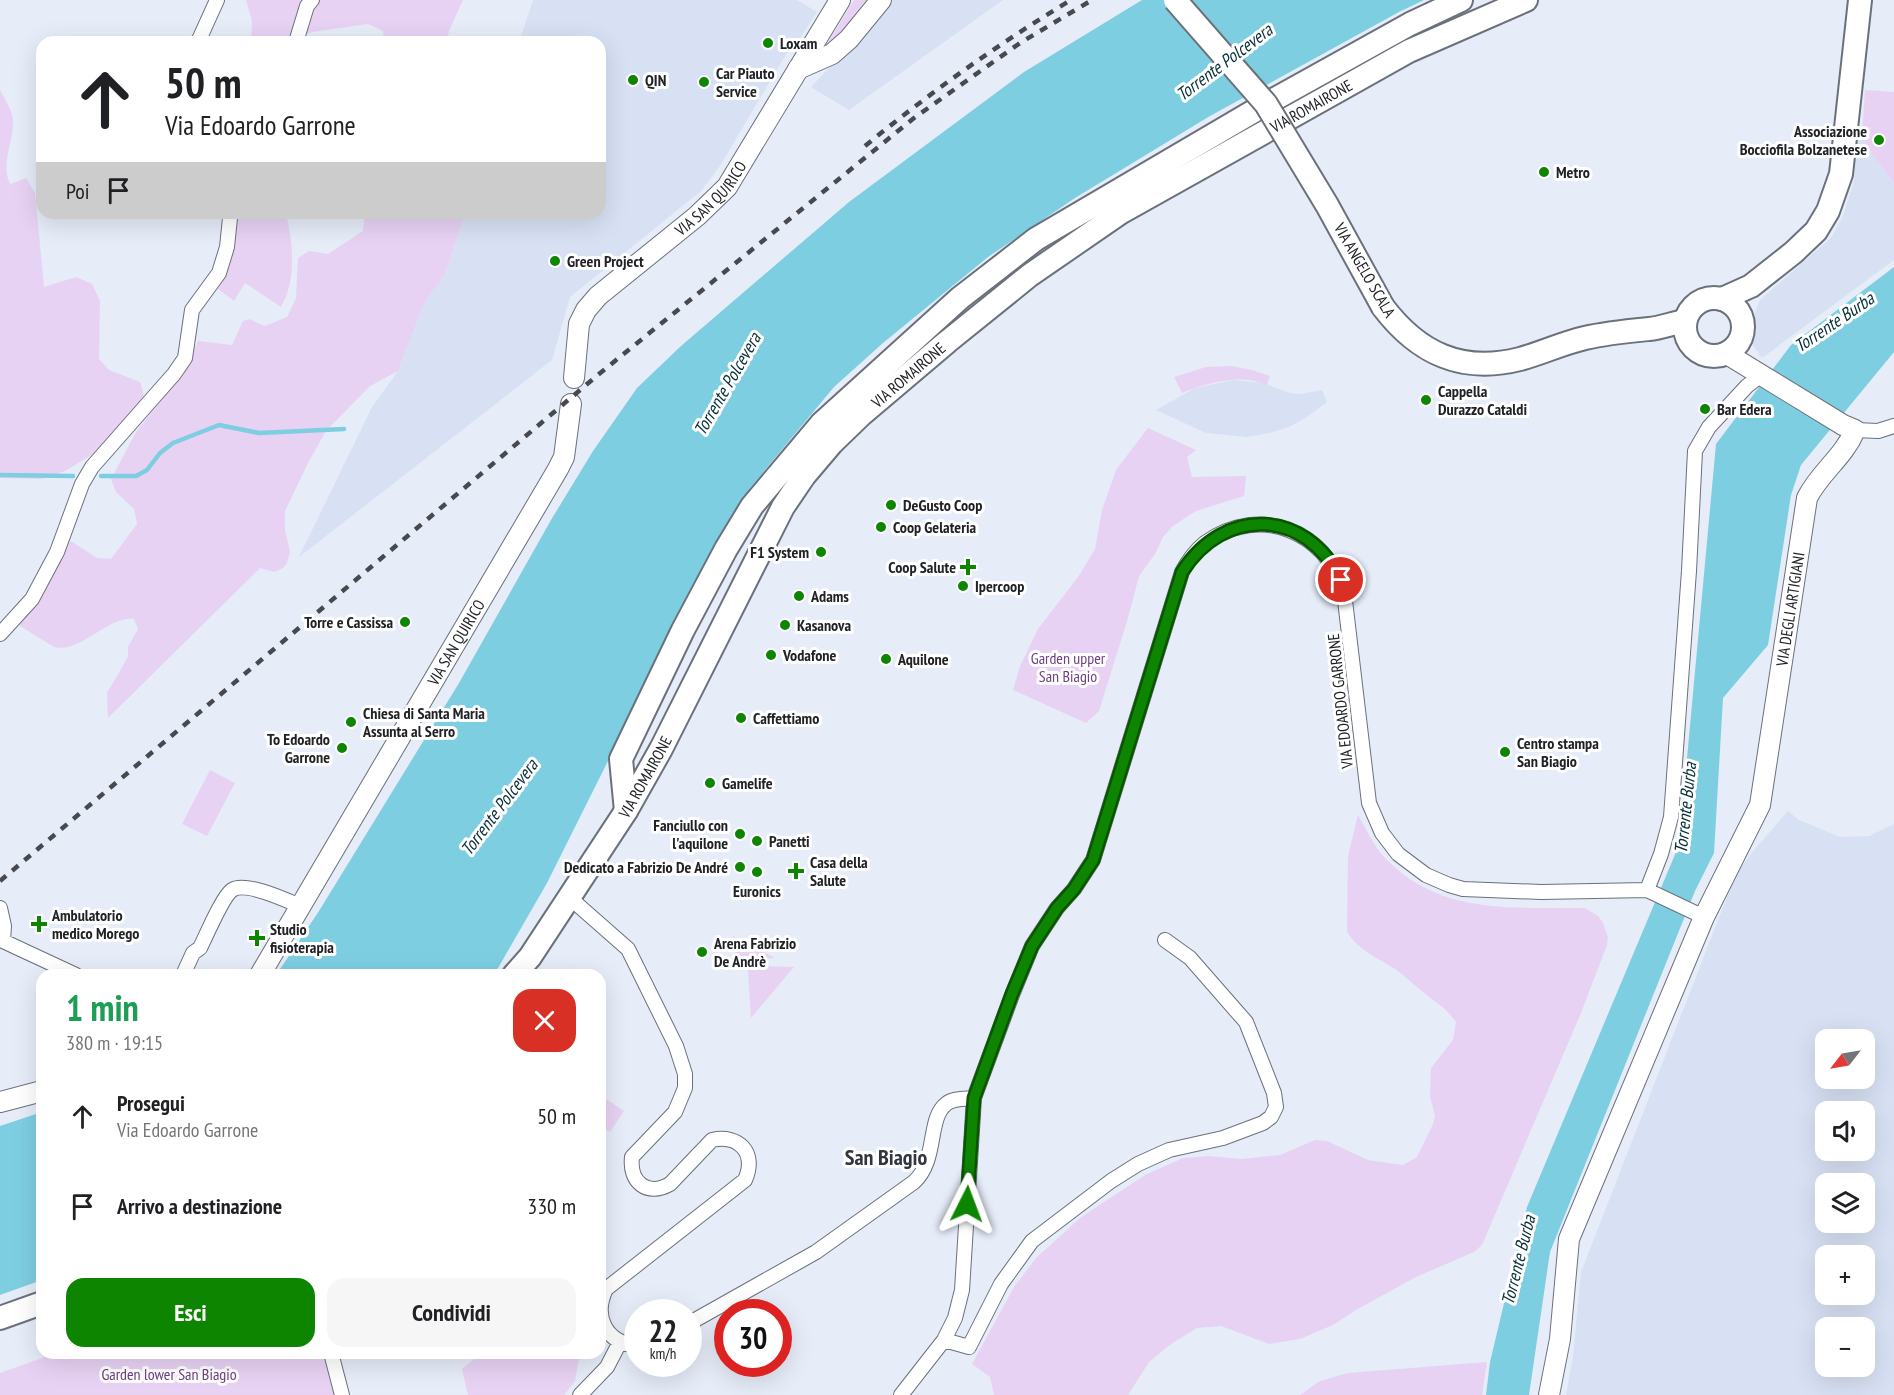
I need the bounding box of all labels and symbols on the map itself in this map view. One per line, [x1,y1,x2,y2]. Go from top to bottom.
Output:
water label: Torrente Polcevera [1171,18,1277,106]
place label: Loxam [780,33,817,53]
marker: Loxam [761,36,775,50]
place label: Car Piauto Service [716,63,775,101]
place label: QIN [645,70,666,90]
marker: QIN [626,73,640,87]
marker: Car Piauto Service [697,75,711,89]
street label: VIA ROMAIRONE [1266,75,1356,137]
place label: Associazione Bocciofila Bolzanetese [1740,121,1867,159]
marker: Associazione Bocciofila Bolzanetese [1872,133,1886,147]
street label: VIA SAN QUIRICO [670,157,751,241]
place label: Metro [1556,162,1590,182]
marker: Metro [1537,165,1551,179]
street label: VIA ANGELO SCALA [1329,218,1400,321]
place label: Green Project [567,251,644,271]
marker: Green Project [548,254,562,268]
water label: Torrente Burba [1790,286,1879,357]
water label: Torrente Polcevera [688,328,766,439]
street label: VIA ROMAIRONE [866,338,949,412]
place label: Cappella Durazzo Cataldi [1438,381,1527,419]
marker: Cappella Durazzo Cataldi [1419,393,1433,407]
place label: Bar Edera [1717,399,1772,419]
marker: Bar Edera [1698,402,1712,416]
place label: DeGusto Coop [903,495,982,515]
marker: DeGusto Coop [884,498,898,512]
place label: Coop Gelateria [893,517,976,537]
marker: Coop Gelateria [874,520,888,534]
place label: F1 System [750,542,809,562]
marker: F1 System [814,545,828,559]
street label: VIA DEGLI ARTIGIANI [1771,551,1809,668]
pin [1315,554,1366,605]
place label: Coop Salute [888,557,956,577]
marker: Coop Salute [961,560,975,574]
place label: Ipercoop [975,576,1024,596]
marker: Ipercoop [956,579,970,593]
place label: Adams [810,586,849,606]
marker: Adams [792,589,806,603]
street label: VIA SAN QUIRICO [422,596,489,690]
place label: Torre e Cassissa [304,612,393,632]
marker: Torre e Cassissa [398,615,412,629]
place label: Kasanova [797,615,851,635]
marker: Kasanova [778,618,792,632]
street label: VIA EDOARDO GARRONE [1323,632,1357,771]
place label: Vodafone [782,645,836,665]
marker: Vodafone [764,648,778,662]
park label: Garden upper San Biagio [1031,648,1106,686]
place label: Aquilone [897,649,949,669]
marker: Aquilone [879,652,893,666]
place label: Chiesa di Santa Maria Assunta al Serro [362,703,485,741]
place label: Caffettiamo [753,708,819,728]
marker: Caffettiamo [734,711,748,725]
marker: Chiesa di Santa Maria Assunta al Serro [344,715,358,729]
place label: To Edoardo Garrone [267,729,330,767]
street label: VIA ROMAIRONE [614,732,676,822]
place label: Centro stampa San Biagio [1517,733,1599,771]
marker: To Edoardo Garrone [335,741,349,755]
marker: Centro stampa San Biagio [1498,745,1512,759]
water label: Torrente Polcevera [455,754,543,860]
water label: Torrente Burba [1669,761,1701,855]
place label: Gamelife [722,773,773,793]
marker: Gamelife [703,776,717,790]
place label: Fanciullo con l'aquilone [653,815,728,853]
marker: Fanciullo con l'aquilone [733,827,747,841]
place label: Panetti [769,831,810,851]
marker: Panetti [750,834,764,848]
place label: Casa della Salute [810,852,868,890]
place label: Dedicato a Fabrizio De André [564,857,728,877]
marker: Dedicato a Fabrizio De André [733,860,747,874]
marker: Casa della Salute [787,862,805,880]
marker: Euronics [750,865,764,879]
place label: Euronics [733,881,781,901]
place label: Ambulatorio medico Morego [51,905,139,943]
marker: Ambulatorio medico Morego [30,915,48,933]
place label: Studio fisioterapia [270,919,334,957]
marker: Studio fisioterapia [248,929,266,947]
place label: Arena Fabrizio De Andrè [713,933,796,971]
marker: Arena Fabrizio De Andrè [695,945,709,959]
north arrow [1815,1029,1875,1089]
district label: San Biagio [845,1143,927,1171]
position arrow [935,1172,999,1236]
water label: Torrente Burba [1496,1212,1540,1307]
speed limit sign: 30 [714,1299,792,1377]
park label: Garden lower San Biagio [101,1364,237,1384]

